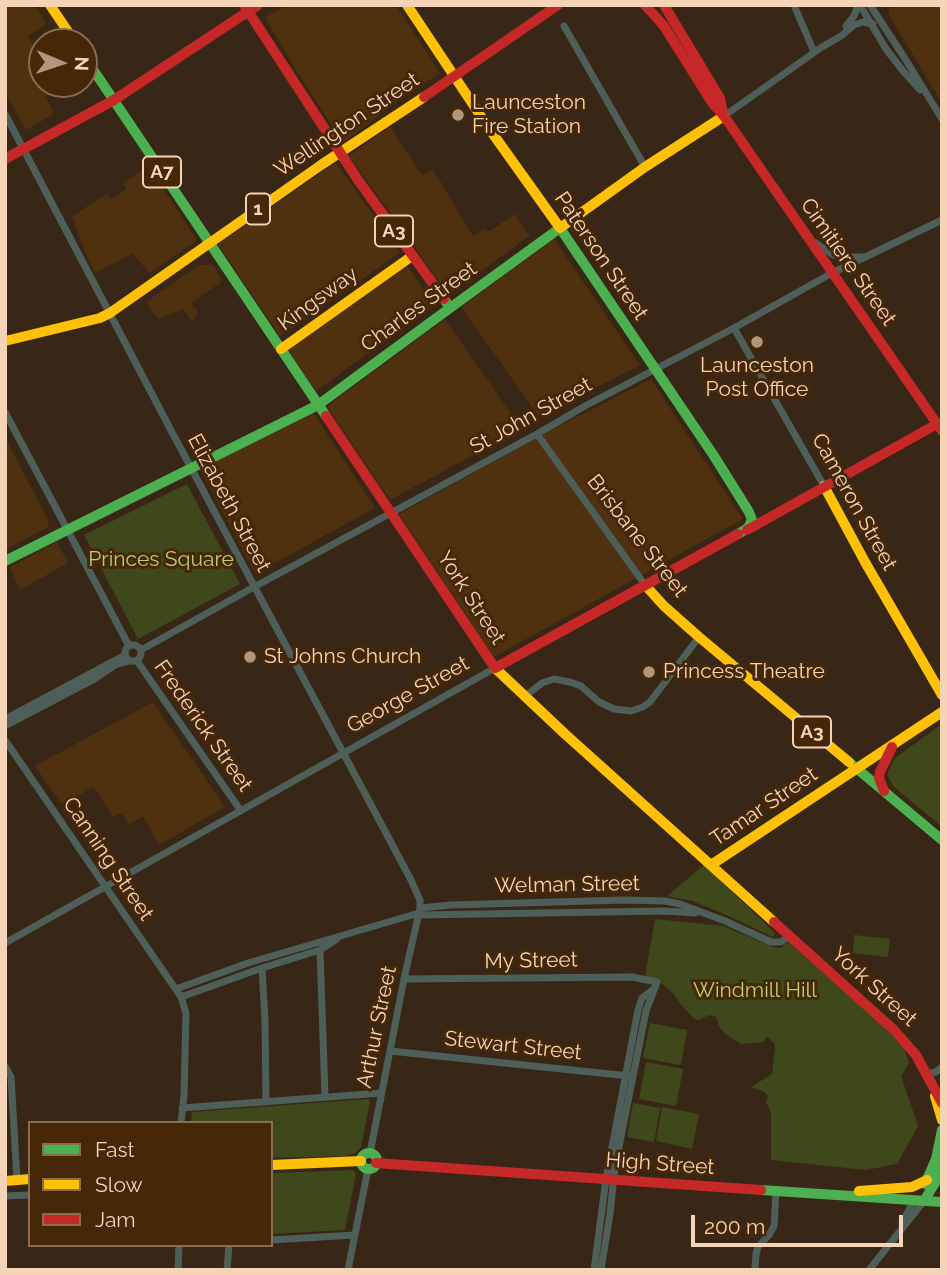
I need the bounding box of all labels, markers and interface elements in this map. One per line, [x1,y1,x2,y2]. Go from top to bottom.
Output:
north arrow [28,28,98,98]
text: N [71,56,93,71]
street label: Wellington Street [270,67,424,183]
place label: Launceston Fire Station [472,90,586,140]
marker: Launceston Fire Station [450,107,466,123]
road number: A7 [143,156,181,188]
street label: Paterson Street [549,187,653,325]
street label: Cimitiere Street [795,193,901,331]
road number: 1 [246,194,270,224]
road number: A3 [375,216,413,246]
street label: Charles Street [356,256,482,358]
street label: Kingsway [273,262,363,336]
marker: Launceston Post Office [749,334,765,350]
place label: Launceston Post Office [700,353,814,403]
street label: St John Street [466,372,596,460]
street label: Cameron Street [806,429,902,575]
street label: Elizabeth Street [182,430,276,576]
street label: Brisbane Street [581,470,693,602]
park label: Princes Square [88,547,234,573]
street label: York Street [431,547,511,649]
place label: St Johns Church [264,644,421,670]
marker: St Johns Church [242,649,258,665]
street label: George Street [342,651,474,739]
street label: Frederick Street [148,655,258,797]
place label: Princess Theatre [663,659,825,685]
marker: Princess Theatre [641,664,657,680]
road number: A3 [793,716,831,748]
street label: Tamar Street [706,762,822,852]
street label: Canning Street [57,792,159,926]
street label: Welman Street [494,871,640,899]
street label: York Street [826,942,922,1032]
street label: My Street [484,948,578,974]
street label: Arthur Street [352,964,402,1090]
park label: Windmill Hill [693,978,817,1004]
street label: Stewart Street [443,1026,583,1066]
legend [28,1121,273,1247]
text: Fast [95,1137,135,1162]
street label: High Street [605,1148,715,1180]
text: Slow [95,1172,143,1197]
scale bar [695,1202,907,1246]
text: Jam [95,1207,136,1232]
text: 200 m [704,1214,765,1239]

